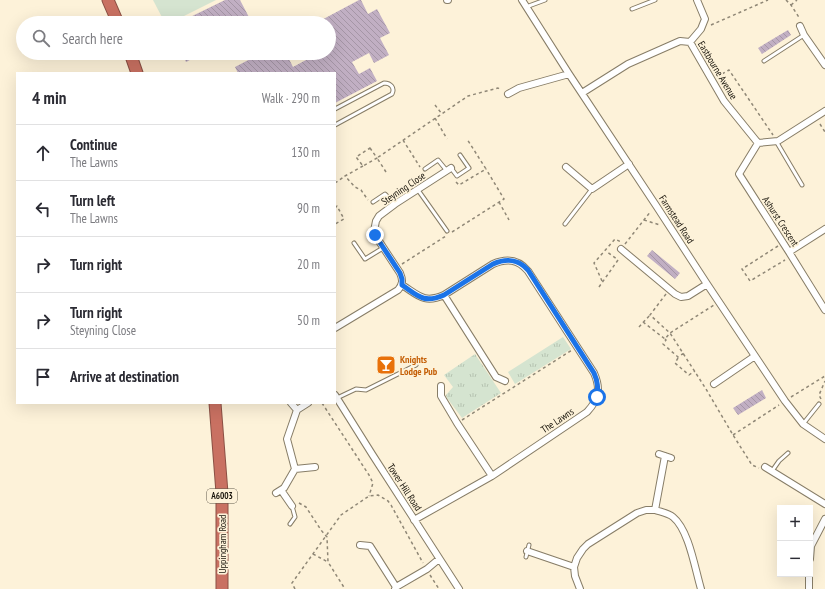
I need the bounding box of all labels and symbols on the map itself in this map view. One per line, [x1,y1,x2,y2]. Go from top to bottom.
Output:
street label: Eastbourne Avenue [695,39,740,102]
street label: Steyning Close [379,169,428,208]
street label: Farmstead Road [656,193,697,246]
street label: Ashurst Crescent [760,194,802,249]
route end [366,226,384,244]
place label: Knights Lodge Pub [400,353,438,378]
bar icon: Knights Lodge Pub [375,354,397,376]
route start [588,388,606,406]
street label: The Lawns [538,404,577,436]
street label: Tower Hill Road [384,461,425,513]
road number: A6003 [207,489,237,503]
street label: Uppingham Road [216,515,229,573]

